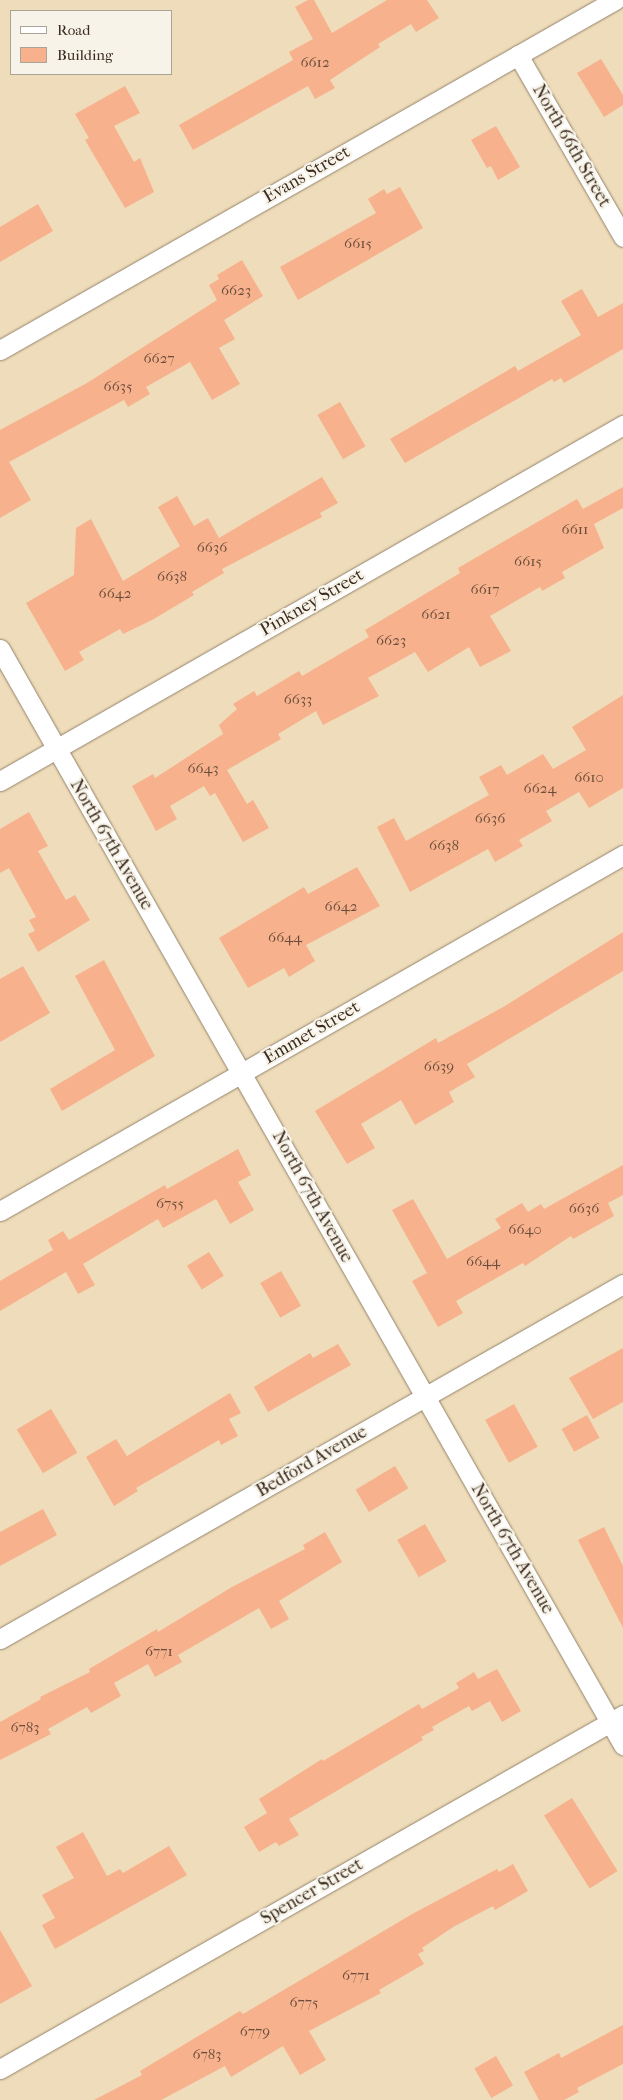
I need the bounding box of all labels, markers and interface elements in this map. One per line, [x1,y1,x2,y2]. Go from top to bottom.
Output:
legend [10,10,172,75]
text: Road [57,21,90,39]
text: Building [57,46,113,64]
house number: 6612 [300,54,330,72]
street label: North 66th Street [527,81,615,211]
street label: Evans Street [260,142,354,208]
house number: 6615 [344,235,372,253]
house number: 6623 [221,282,251,300]
house number: 6627 [143,350,175,368]
house number: 6635 [104,378,132,396]
house number: 6611 [562,521,588,539]
house number: 6636 [197,539,227,557]
house number: 6615 [514,553,542,571]
street label: Pinkney Street [256,565,368,641]
house number: 6638 [157,568,187,586]
house number: 6617 [471,581,499,599]
house number: 6642 [99,585,131,603]
house number: 6621 [421,606,451,624]
house number: 6623 [376,632,406,650]
house number: 6633 [284,691,312,709]
house number: 6643 [187,760,219,778]
house number: 6610 [574,769,604,787]
street label: North 67th Avenue [65,776,157,914]
house number: 6624 [524,780,556,798]
house number: 6636 [475,810,505,828]
house number: 6638 [429,837,459,855]
house number: 6642 [325,898,357,916]
house number: 6644 [268,929,302,947]
street label: Emmet Street [260,997,364,1069]
house number: 6639 [424,1058,454,1076]
street label: North 67th Avenue [267,1127,357,1267]
house number: 6755 [156,1195,184,1213]
house number: 6636 [569,1200,599,1218]
house number: 6640 [508,1221,542,1239]
house number: 6644 [466,1253,500,1271]
street label: Bedford Avenue [253,1422,371,1502]
street label: North 67th Avenue [466,1480,558,1618]
house number: 6771 [145,1643,173,1661]
house number: 6783 [11,1719,39,1737]
street label: Spencer Street [257,1854,367,1930]
house number: 6771 [342,1967,370,1985]
house number: 6775 [290,1994,318,2012]
house number: 6779 [240,2023,270,2041]
house number: 6783 [193,2046,221,2064]

